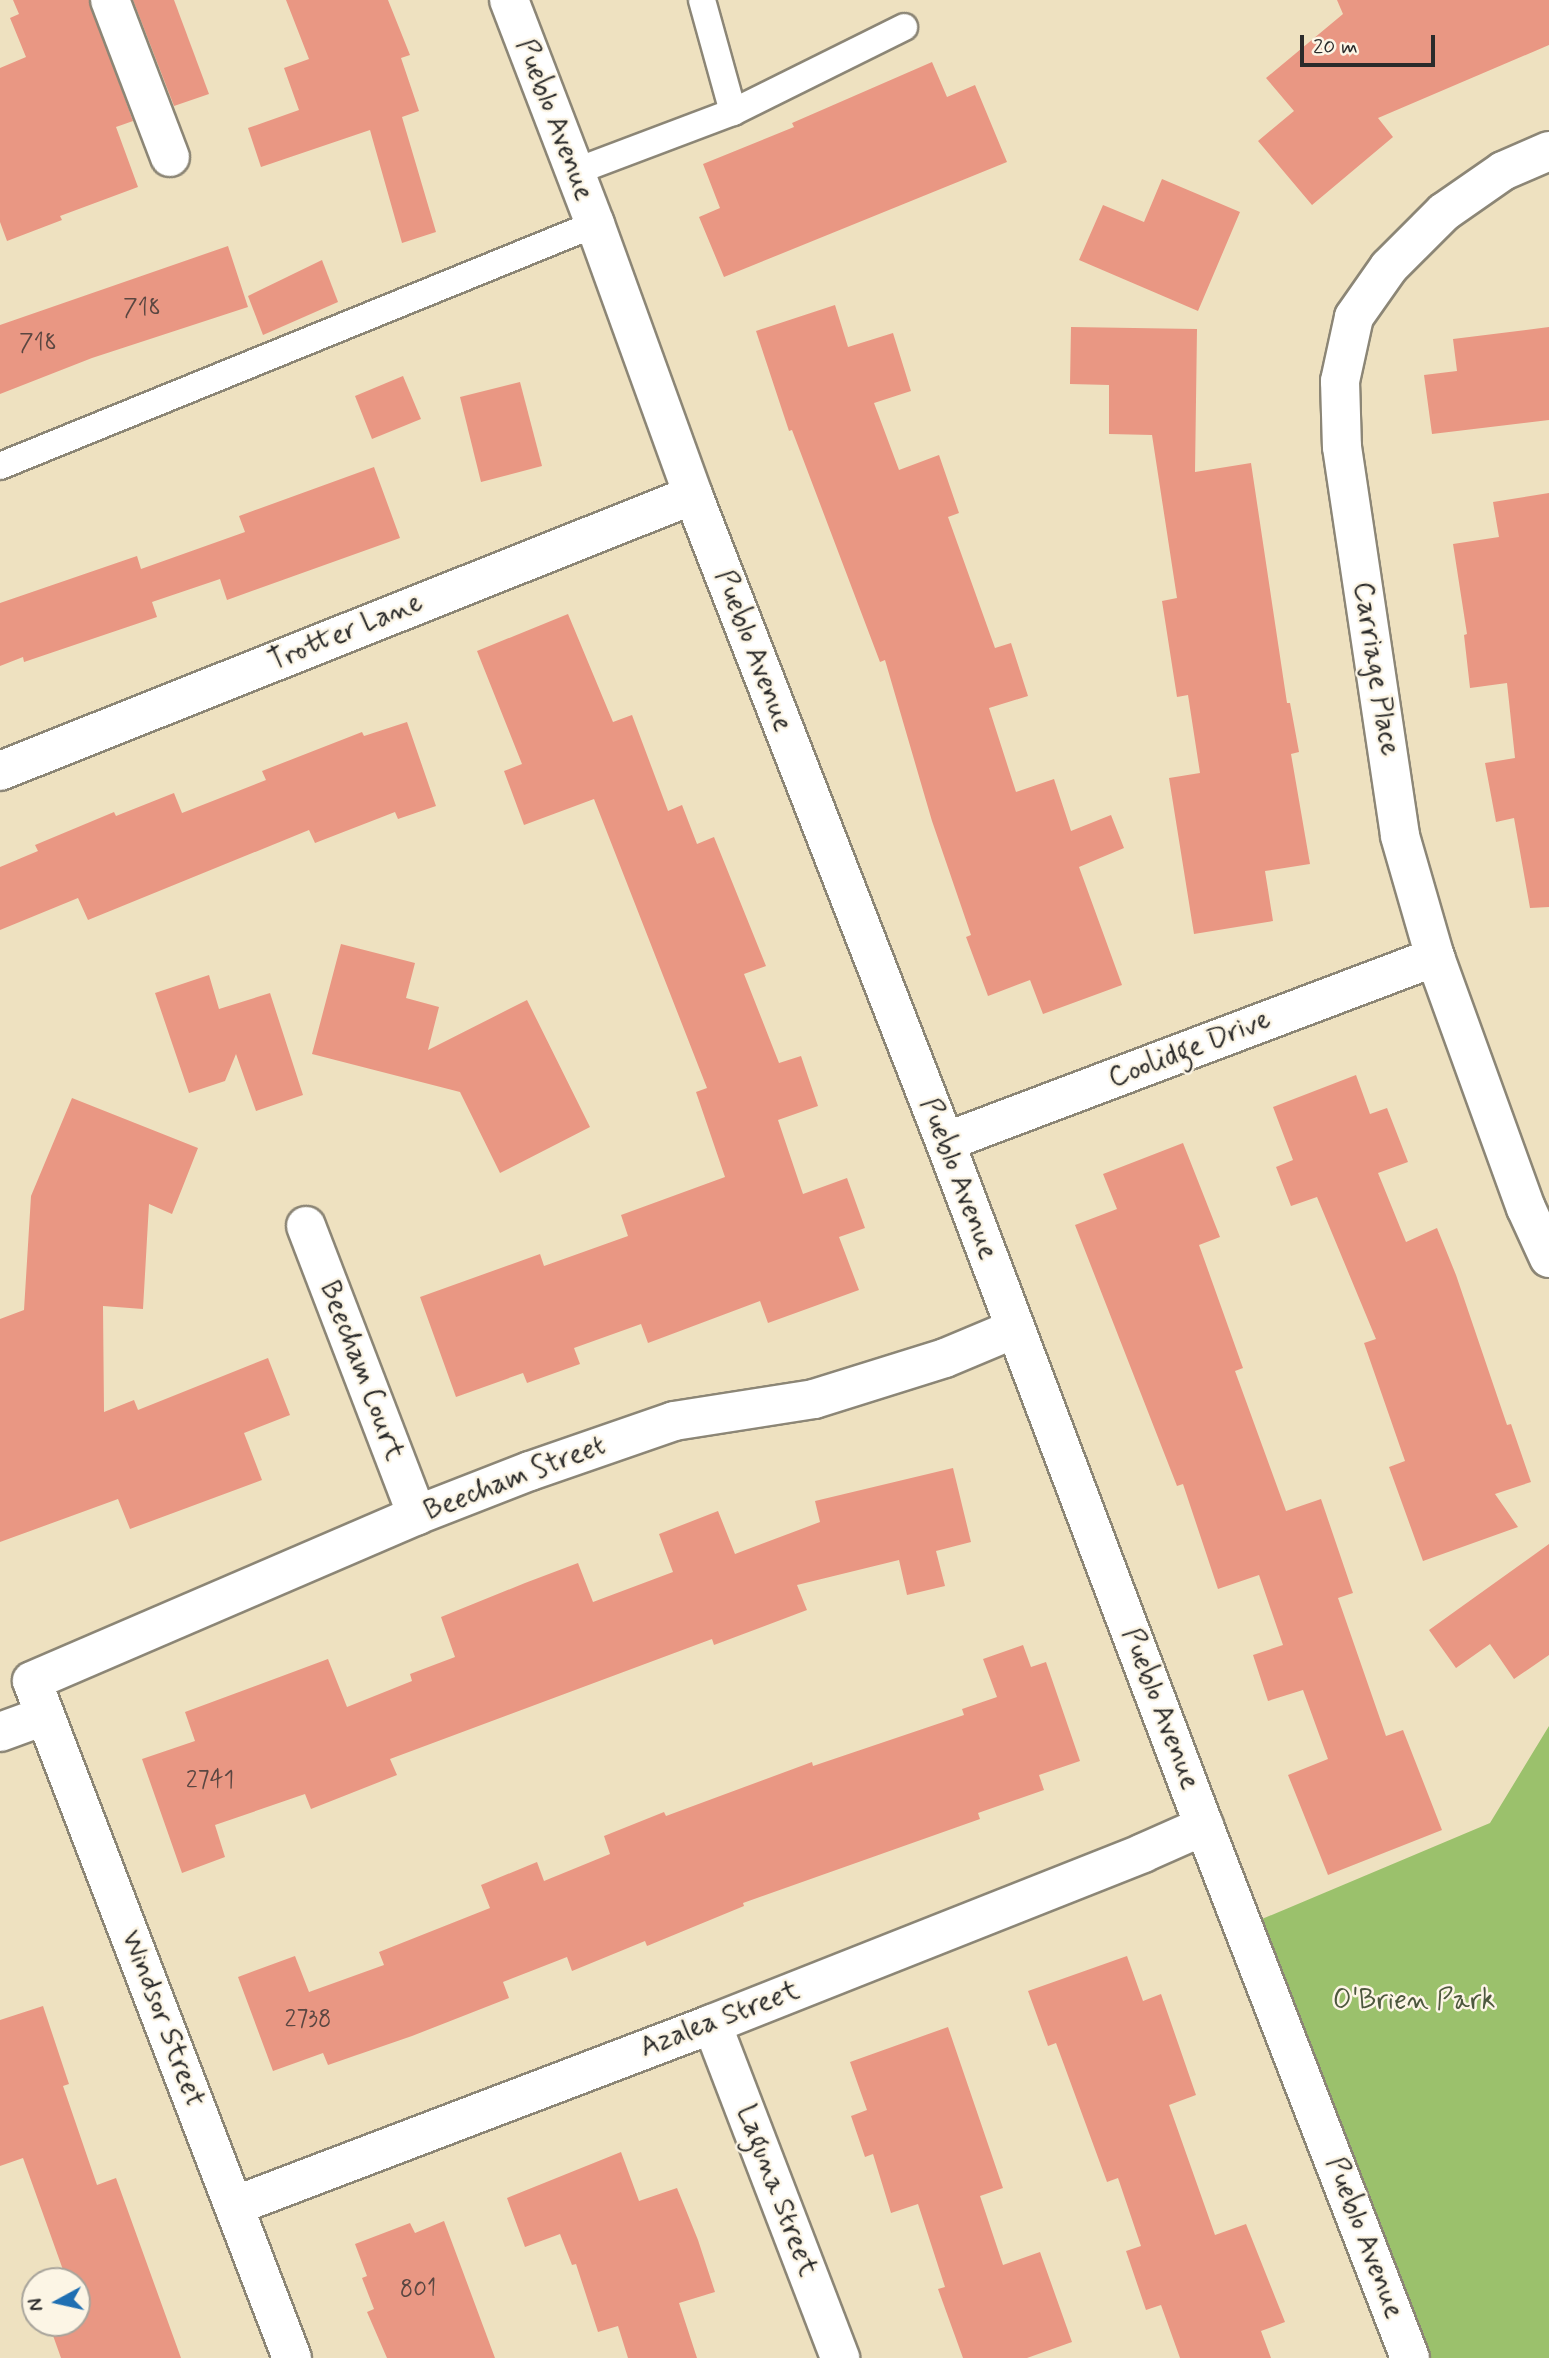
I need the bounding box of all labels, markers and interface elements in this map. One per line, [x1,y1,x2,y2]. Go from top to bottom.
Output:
scale bar [1304,21,1439,65]
text: 20 m [1313,33,1358,61]
street label: Pueblo Avenue [508,35,600,205]
house number: 718 [123,295,161,323]
house number: 718 [19,330,57,358]
street label: Pueblo Avenue [707,566,799,736]
street label: Carriage Place [1345,579,1405,759]
street label: Trotter Lane [265,587,427,679]
street label: Coolidge Drive [1106,1004,1274,1096]
street label: Pueblo Avenue [912,1094,1004,1264]
street label: Beecham Court [313,1280,409,1462]
street label: Beecham Street [417,1428,613,1530]
street label: Pueblo Avenue [1114,1624,1206,1794]
house number: 2741 [186,1767,234,1795]
street label: Windsor Street [113,1927,211,2111]
street label: Azalea Street [636,1974,804,2066]
park label: O'Brien Park [1334,1984,1494,2018]
house number: 2738 [284,2006,332,2034]
street label: Laguna Street [728,2101,824,2281]
street label: Pueblo Avenue [1318,2153,1410,2323]
north arrow [21,2267,91,2337]
house number: 801 [400,2276,436,2304]
text: N [23,2297,50,2313]

